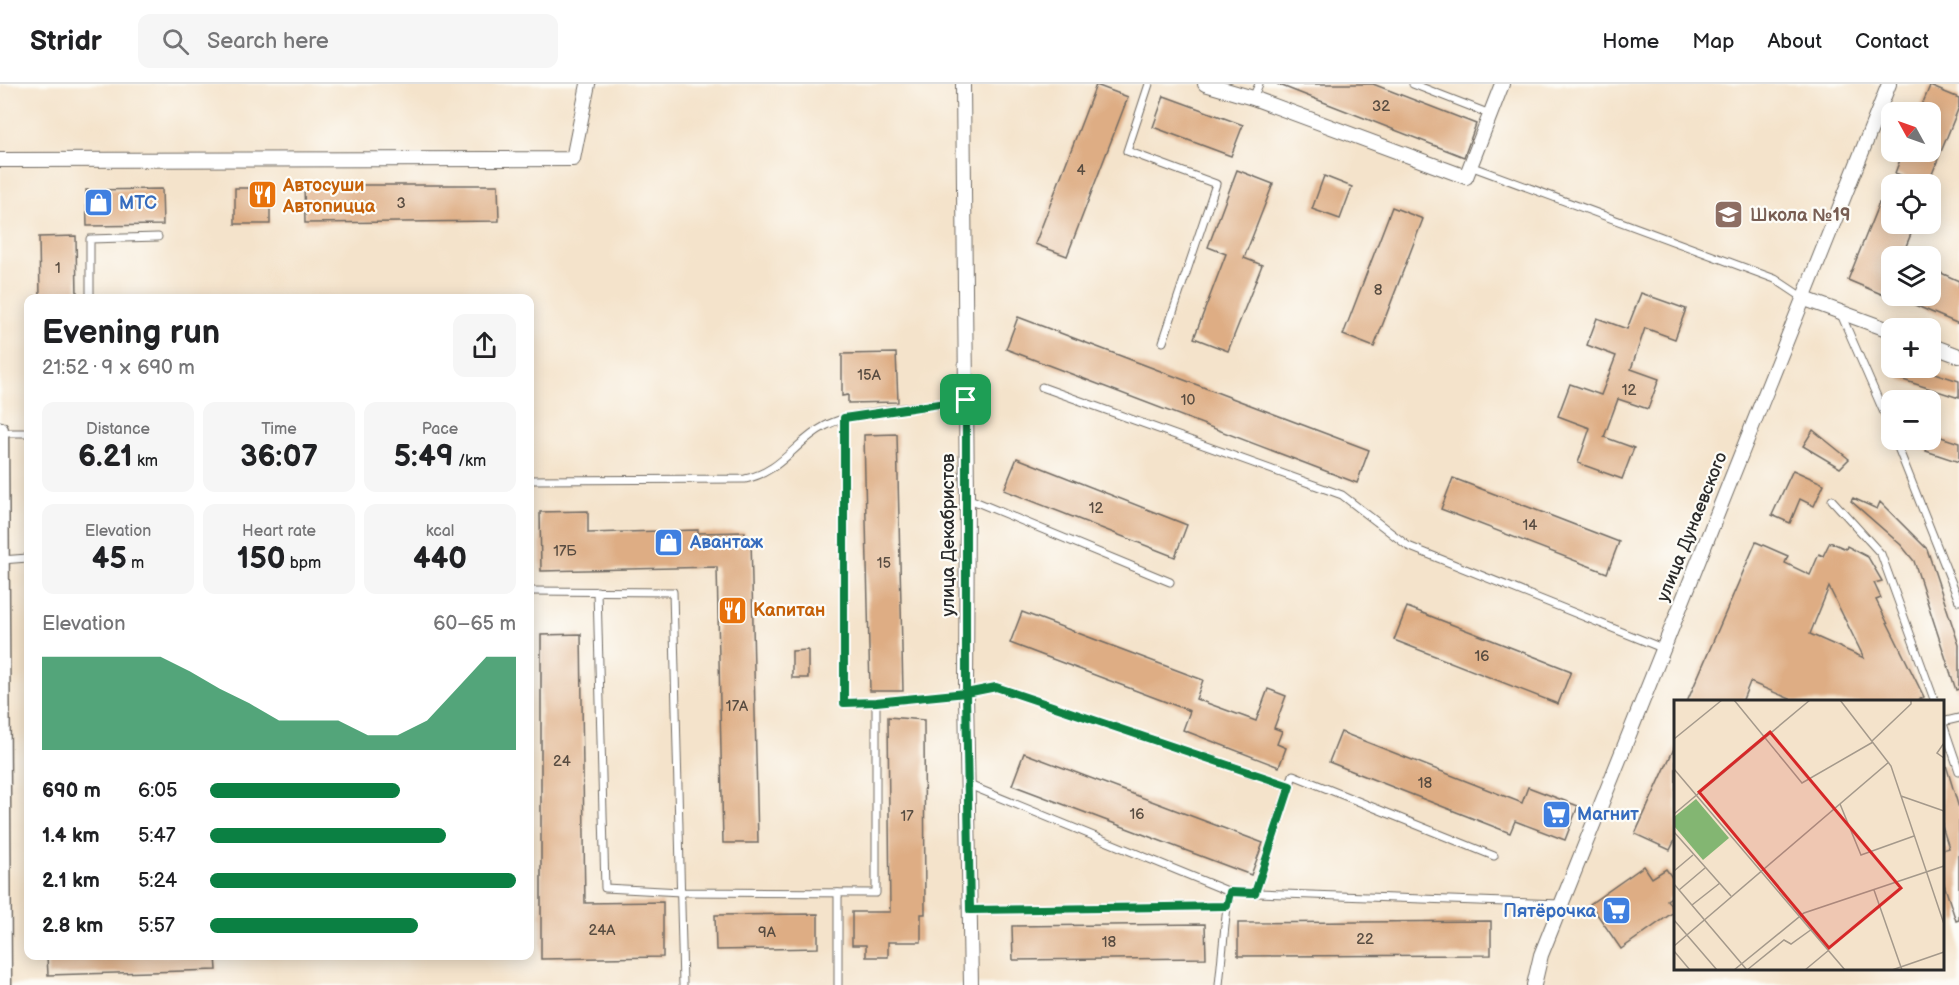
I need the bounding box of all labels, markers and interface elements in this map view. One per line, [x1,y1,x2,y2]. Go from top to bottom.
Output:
search box [138,14,558,68]
text: Stridr [30,25,102,58]
icon: search [159,25,192,58]
text: Search here [207,28,329,55]
text: Home [1602,29,1659,54]
text: Map [1692,29,1734,54]
text: About [1767,29,1822,54]
text: Contact [1855,29,1929,54]
house number: 32 [1372,97,1390,116]
north arrow [1881,102,1941,162]
map controls [1881,102,1941,450]
house number: 4 [1076,161,1086,180]
button: locate [1881,174,1941,234]
place label: Автосуши Автопицца [282,175,376,217]
restaurant icon: Автосуши Автопицца [246,179,278,211]
shop icon: МТС [82,187,114,219]
place label: МТС [119,193,157,214]
house number: 3 [396,194,406,213]
school or university icon: Школа №19 [1713,199,1745,231]
place label: Школа №19 [1750,205,1851,226]
button: layers [1881,246,1941,306]
house number: 1 [55,259,61,278]
house number: 8 [1374,281,1383,300]
text: Evening run [42,313,220,353]
button: share [453,314,516,377]
button: + [1881,318,1941,378]
text: 21:52 · 9 × 690 m [42,356,195,380]
house number: 15А [857,366,882,385]
pin [940,374,991,425]
house number: 12 [1622,381,1636,400]
icon: arrive [949,383,982,416]
button: − [1881,390,1941,450]
house number: 10 [1181,391,1195,410]
text: Distance [86,420,150,439]
text: Time [261,420,297,439]
text: Pace [422,420,458,439]
text: 6.21 [78,439,133,475]
text: 36:07 [240,439,318,475]
text: 5:49 [394,439,454,475]
street label: улица Дунаевского [1652,449,1732,605]
text: km [133,452,158,471]
text: /km [454,452,486,471]
street label: улица Декабристов [938,453,959,617]
house number: 12 [1089,499,1103,518]
house number: 14 [1523,516,1537,535]
text: Elevation [85,522,151,541]
text: Heart rate [242,522,316,541]
text: kcal [426,522,454,541]
shop icon: Авантаж [653,526,685,558]
place label: Авантаж [689,532,764,553]
text: 45 [92,541,127,577]
text: 150 [237,541,285,577]
text: 440 [413,541,467,577]
house number: 17Б [553,542,577,561]
text: m [127,554,144,573]
text: bpm [285,554,321,573]
house number: 15 [877,554,891,573]
restaurant icon: Капитан [716,594,748,626]
place label: Капитан [753,600,825,621]
text: Elevation [42,612,125,636]
text: 60–65 m [433,612,516,636]
house number: 16 [1475,647,1489,666]
house number: 17А [726,697,749,716]
inset map [1674,700,1944,970]
house number: 24 [553,752,571,771]
house number: 18 [1418,774,1433,793]
text: 690 m [42,779,101,803]
text: 6:05 [138,779,177,803]
supermarket icon: Магнит [1540,798,1572,830]
place label: Магнит [1577,804,1639,825]
house number: 16 [1130,805,1144,824]
house number: 17 [900,807,914,826]
text: 1.4 km [42,824,100,848]
text: 5:47 [138,824,176,848]
text: 2.1 km [42,869,100,893]
text: 5:24 [138,869,177,893]
supermarket icon: Пятёрочка [1601,895,1633,927]
place label: Пятёрочка [1503,901,1597,922]
text: 2.8 km [42,914,103,938]
text: 5:57 [138,914,175,938]
house number: 24А [589,921,616,940]
house number: 9А [758,923,777,942]
house number: 22 [1356,930,1374,949]
house number: 18 [1102,933,1117,952]

